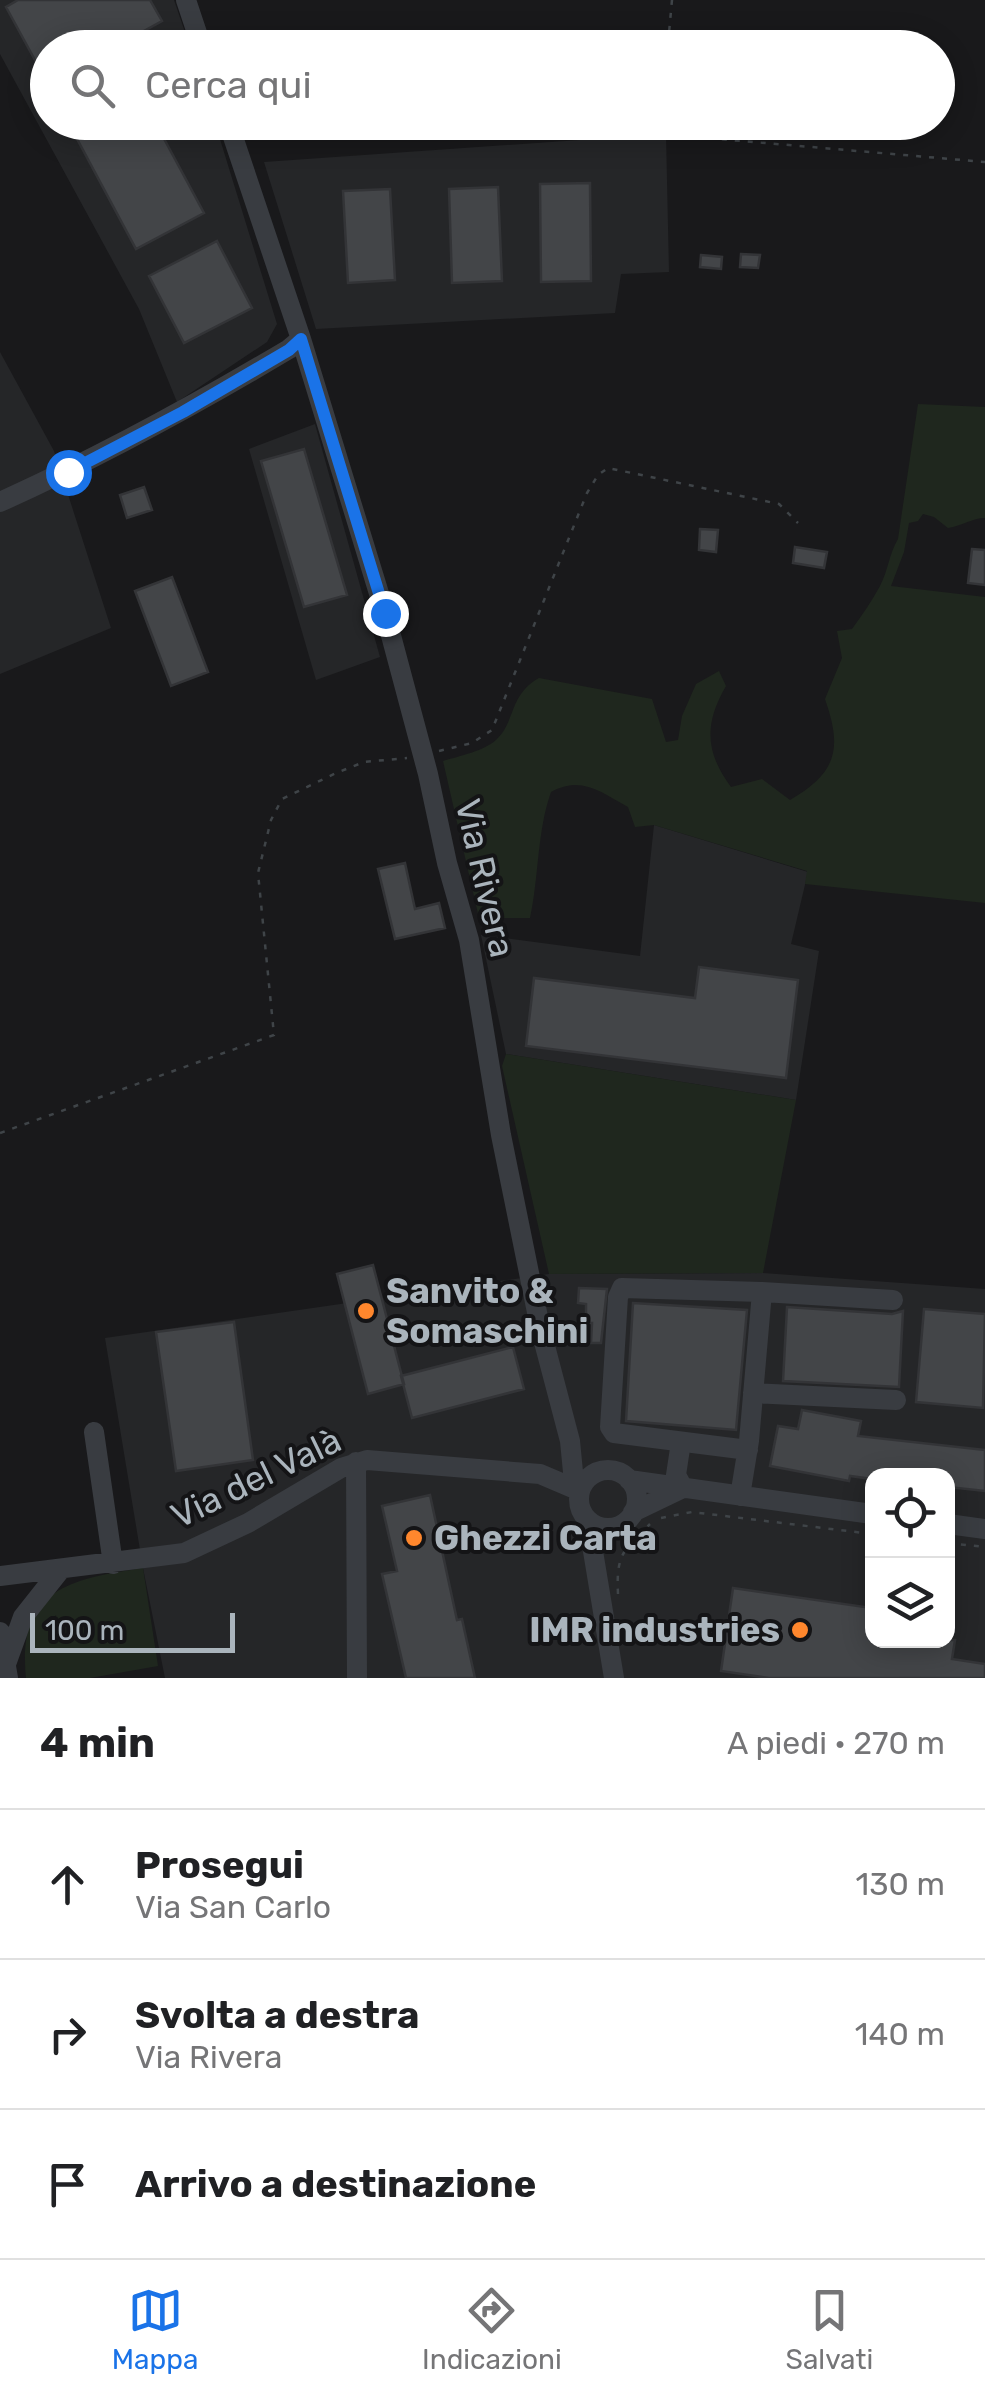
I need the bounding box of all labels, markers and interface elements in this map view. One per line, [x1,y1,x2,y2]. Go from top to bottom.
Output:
search box [30,30,955,140]
icon: search [65,58,120,113]
text: Cerca qui [145,62,312,108]
route start [46,450,92,496]
route end [363,591,409,637]
street label: Via Rivera [446,795,524,961]
place label: Sanvito & Somaschini [386,1270,589,1352]
marker: Sanvito & Somaschini [355,1300,377,1322]
street label: Via del Valà [164,1419,348,1537]
map controls [865,1468,955,1648]
button: locate [865,1468,955,1558]
place label: Ghezzi Carta [434,1517,657,1559]
marker: Ghezzi Carta [403,1527,425,1549]
button: layers [865,1558,955,1648]
scale bar [30,1608,235,1652]
place label: IMR industries [529,1609,780,1651]
text: 100 m [45,1614,124,1647]
marker: IMR industries [789,1619,811,1641]
text: 4 min [40,1718,155,1768]
text: A piedi · 270 m [727,1724,945,1762]
text: Prosegui [135,1842,304,1888]
icon: ahead [40,1857,95,1912]
text: 130 m [855,1865,945,1903]
text: Via San Carlo [135,1888,331,1926]
text: Svolta a destra [135,1992,419,2038]
icon: right [40,2007,95,2062]
text: 140 m [855,2015,945,2053]
text: Via Rivera [135,2038,282,2076]
icon: arrive [40,2157,95,2212]
text: Arrivo a destinazione [135,2161,536,2207]
tab: Mappa [112,2283,198,2376]
tab: Indicazioni [422,2283,562,2376]
tab: Salvati [785,2283,873,2376]

